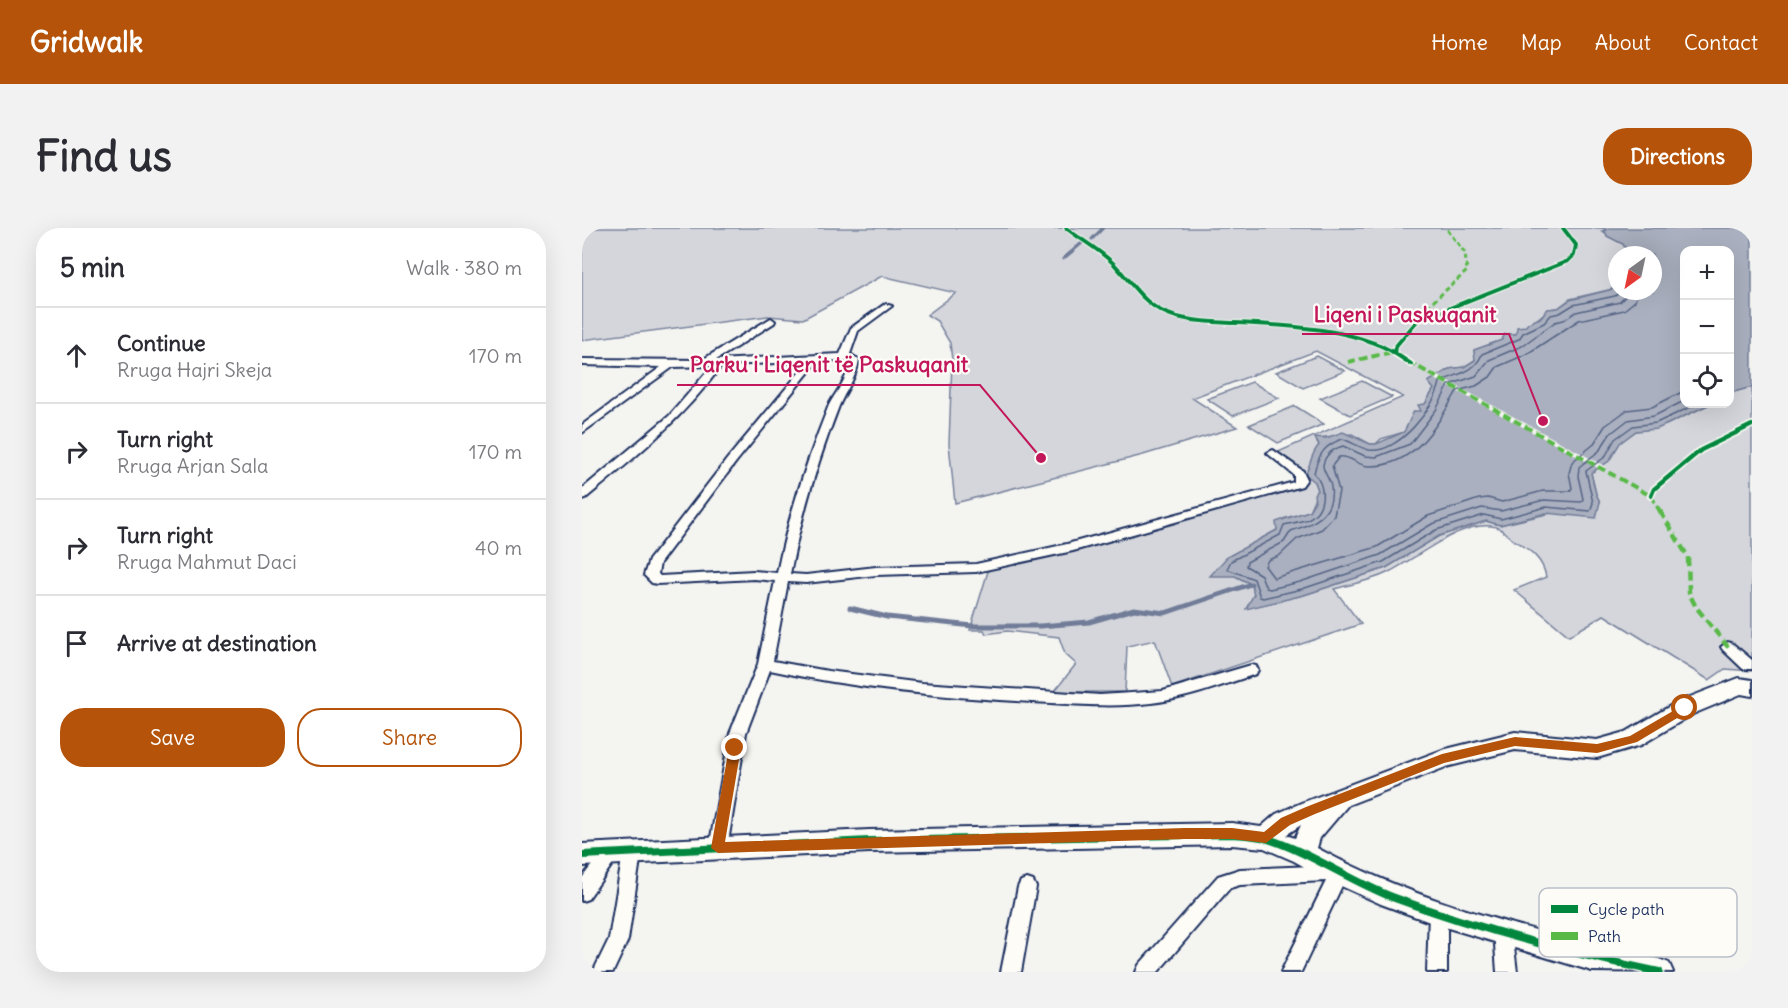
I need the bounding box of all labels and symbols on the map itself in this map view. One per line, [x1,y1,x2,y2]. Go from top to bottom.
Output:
north arrow [1608,246,1662,300]
callout: Liqeni i Paskuqanit [1302,294,1509,334]
text: Liqeni i Paskuqanit [1313,300,1497,328]
callout: Parku i Liqenit të Paskuqanit [677,345,980,385]
text: Parku i Liqenit të Paskuqanit [690,350,969,378]
route start [1671,694,1697,720]
route end [721,734,747,760]
legend [1539,888,1737,957]
text: Cycle path [1588,899,1664,919]
text: Path [1588,926,1621,946]

